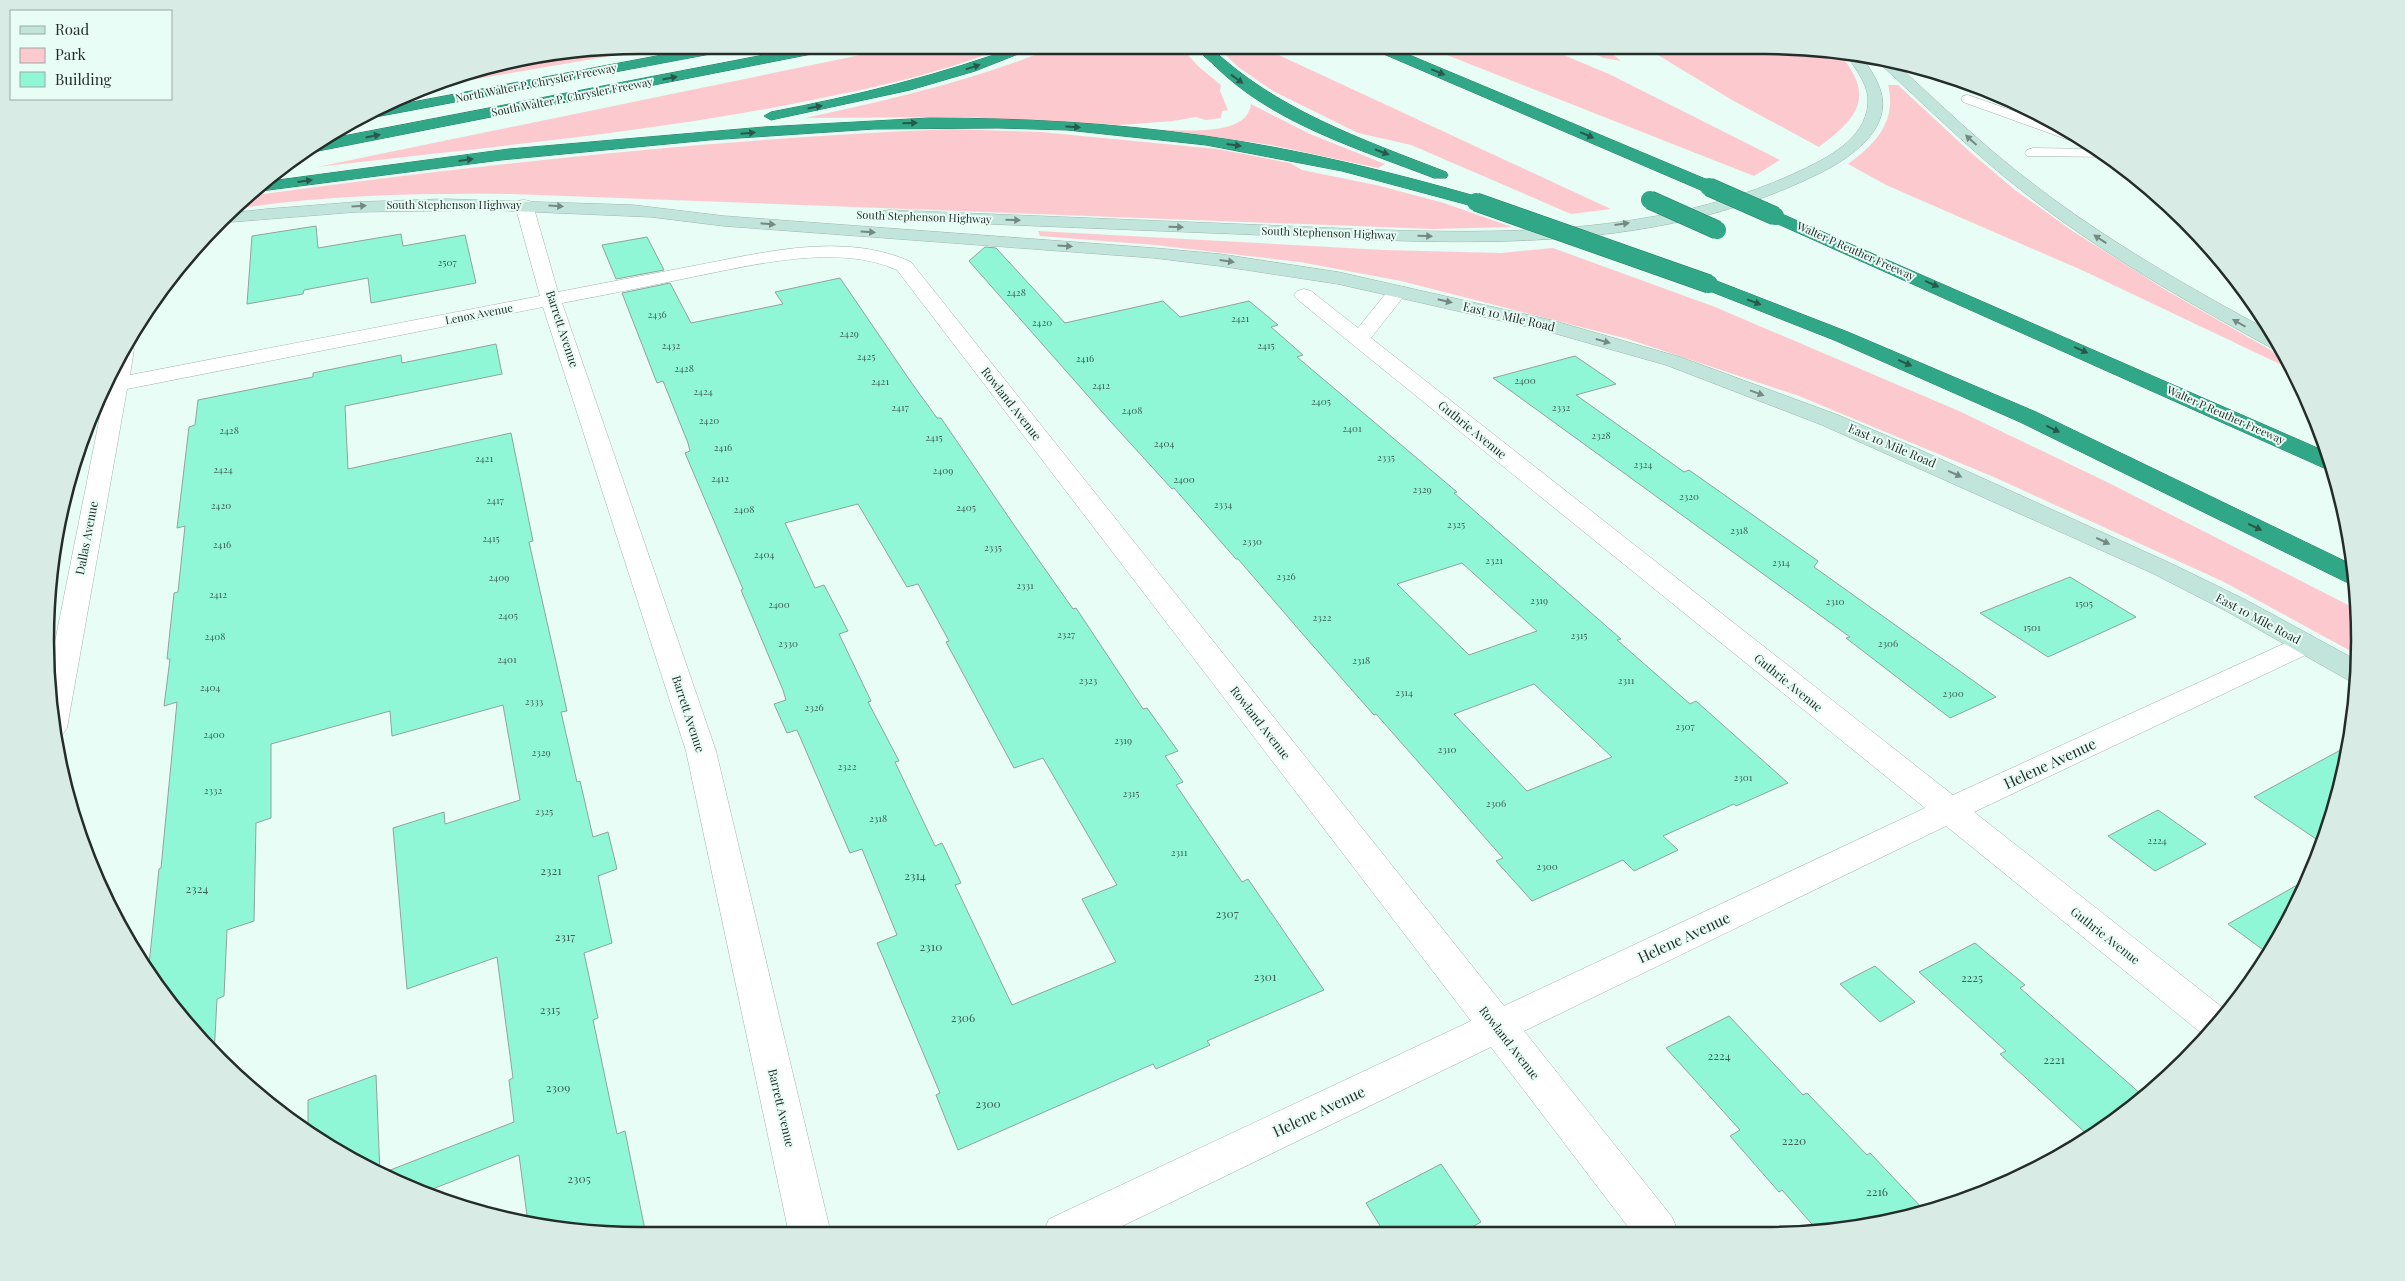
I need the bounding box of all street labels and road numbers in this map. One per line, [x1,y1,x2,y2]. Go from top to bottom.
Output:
street label: North Walter P. Chrysler Freeway [454,59,618,106]
street label: South Walter P. Chrysler Freeway [490,73,654,120]
street label: South Stephenson Highway [386,197,522,212]
street label: South Stephenson Highway [856,207,992,226]
street label: Walter P Reuther Freeway [1794,217,1918,284]
street label: South Stephenson Highway [1261,223,1397,242]
street label: Barrett Avenue [543,288,583,369]
street label: East 10 Mile Road [1462,298,1557,334]
street label: Lenox Avenue [444,300,514,327]
street label: Rowland Avenue [978,363,1045,443]
street label: Walter P Reuther Freeway [2164,381,2288,448]
street label: Guthrie Avenue [1435,397,1510,462]
street label: East 10 Mile Road [1846,419,1939,471]
street label: Dallas Avenue [71,499,101,576]
street label: East 10 Mile Road [2213,589,2304,647]
street label: Guthrie Avenue [1751,650,1826,715]
street label: Barrett Avenue [669,673,709,754]
street label: Rowland Avenue [1227,682,1294,762]
street label: Helene Avenue [2000,733,2099,793]
street label: Guthrie Avenue [2068,903,2144,967]
street label: Helene Avenue [1634,907,1733,967]
street label: Rowland Avenue [1476,1002,1543,1082]
street label: Barrett Avenue [765,1067,799,1149]
street label: Helene Avenue [1269,1081,1368,1141]

